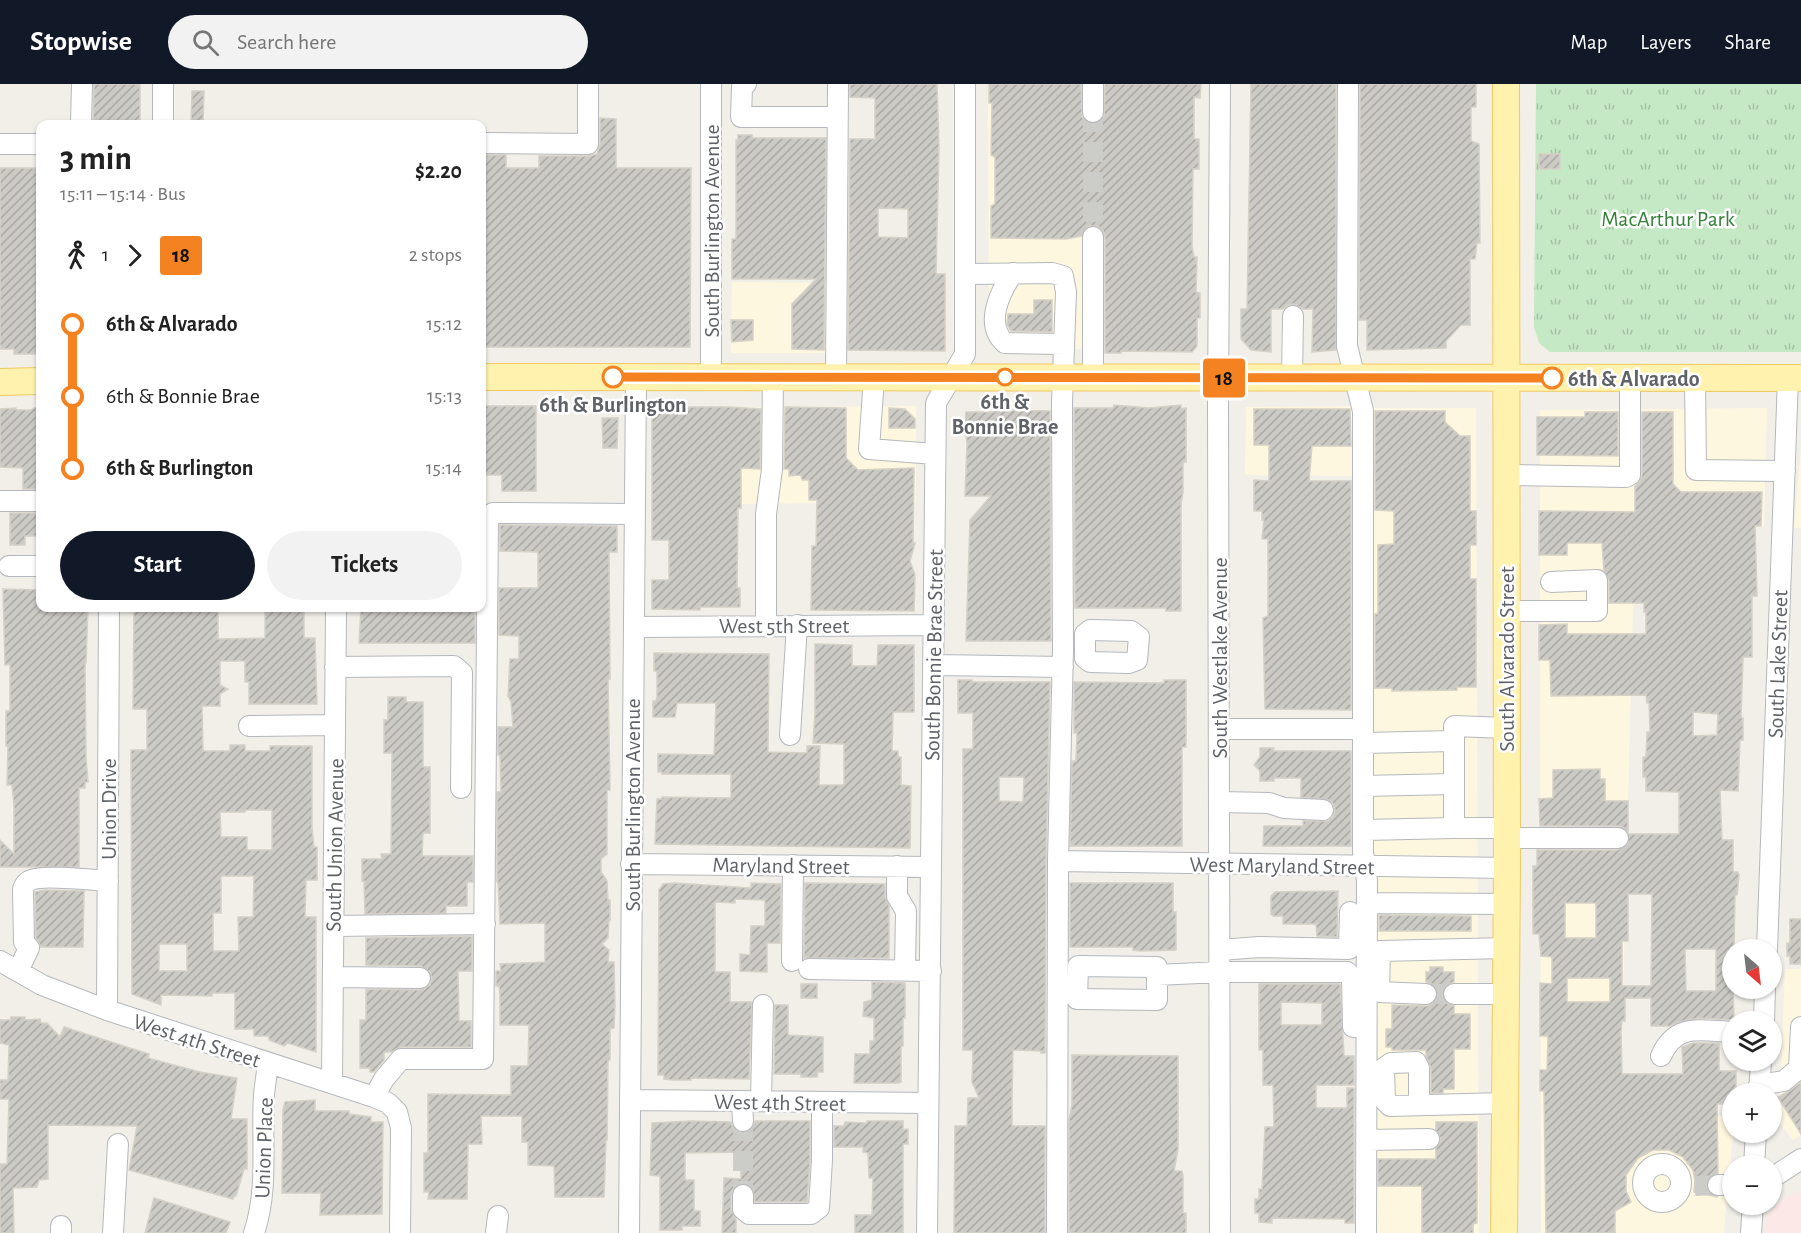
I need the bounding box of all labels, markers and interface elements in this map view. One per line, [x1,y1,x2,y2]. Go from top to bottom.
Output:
search box [168,15,588,69]
icon: search [189,26,222,59]
text: Stopwise [30,28,132,56]
text: Search here [237,31,337,53]
text: Map [1571,32,1607,53]
text: Layers [1640,32,1691,53]
text: Share [1724,32,1771,53]
street label: South Burlington Avenue [701,124,723,338]
text: 3 min [60,143,132,176]
text: $2.20 [415,160,462,182]
text: 15:11 – 15:14 · Bus [60,184,186,204]
park label: MacArthur Park [1601,208,1735,230]
icon: walk [60,239,93,272]
icon: forward [118,239,151,272]
text: 1 [102,245,109,265]
text: 18 [172,245,190,266]
text: 2 stops [409,245,462,265]
text: 6th & Alvarado [106,313,238,335]
text: 15:12 [426,314,462,334]
line badge: 18 [1197,358,1251,398]
marker: 6th & Burlington [602,366,624,388]
marker: 6th & Alvarado [1541,367,1563,389]
marker: 6th & Bonnie Brae [996,368,1014,386]
text: 18 [1215,368,1233,389]
place label: 6th & Alvarado [1568,368,1700,390]
text: 6th & Bonnie Brae [106,385,260,407]
text: 15:13 [427,386,462,406]
place label: 6th & Bonnie Brae [952,391,1058,438]
place label: 6th & Burlington [539,394,687,416]
text: 6th & Burlington [106,457,253,479]
text: 15:14 [426,458,462,478]
button: Start [60,531,255,600]
button: Tickets [267,531,462,600]
street label: South Bonnie Brae Street [921,549,947,761]
street label: South Westlake Avenue [1209,557,1231,759]
street label: South Alvarado Street [1496,566,1518,752]
street label: South Lake Street [1764,589,1792,739]
street label: West 5th Street [719,615,849,637]
street label: South Burlington Avenue [622,698,644,912]
street label: Union Drive [98,758,120,860]
street label: South Union Avenue [322,758,348,932]
street label: West Maryland Street [1189,853,1375,879]
street label: Maryland Street [712,854,850,878]
north arrow [1722,939,1782,999]
map controls [1722,939,1782,1215]
street label: West 4th Street [130,1010,263,1072]
button: layers [1722,1011,1782,1071]
button: + [1722,1083,1782,1143]
street label: West 4th Street [714,1091,846,1115]
street label: Union Place [251,1097,277,1199]
button: − [1722,1155,1782,1215]

